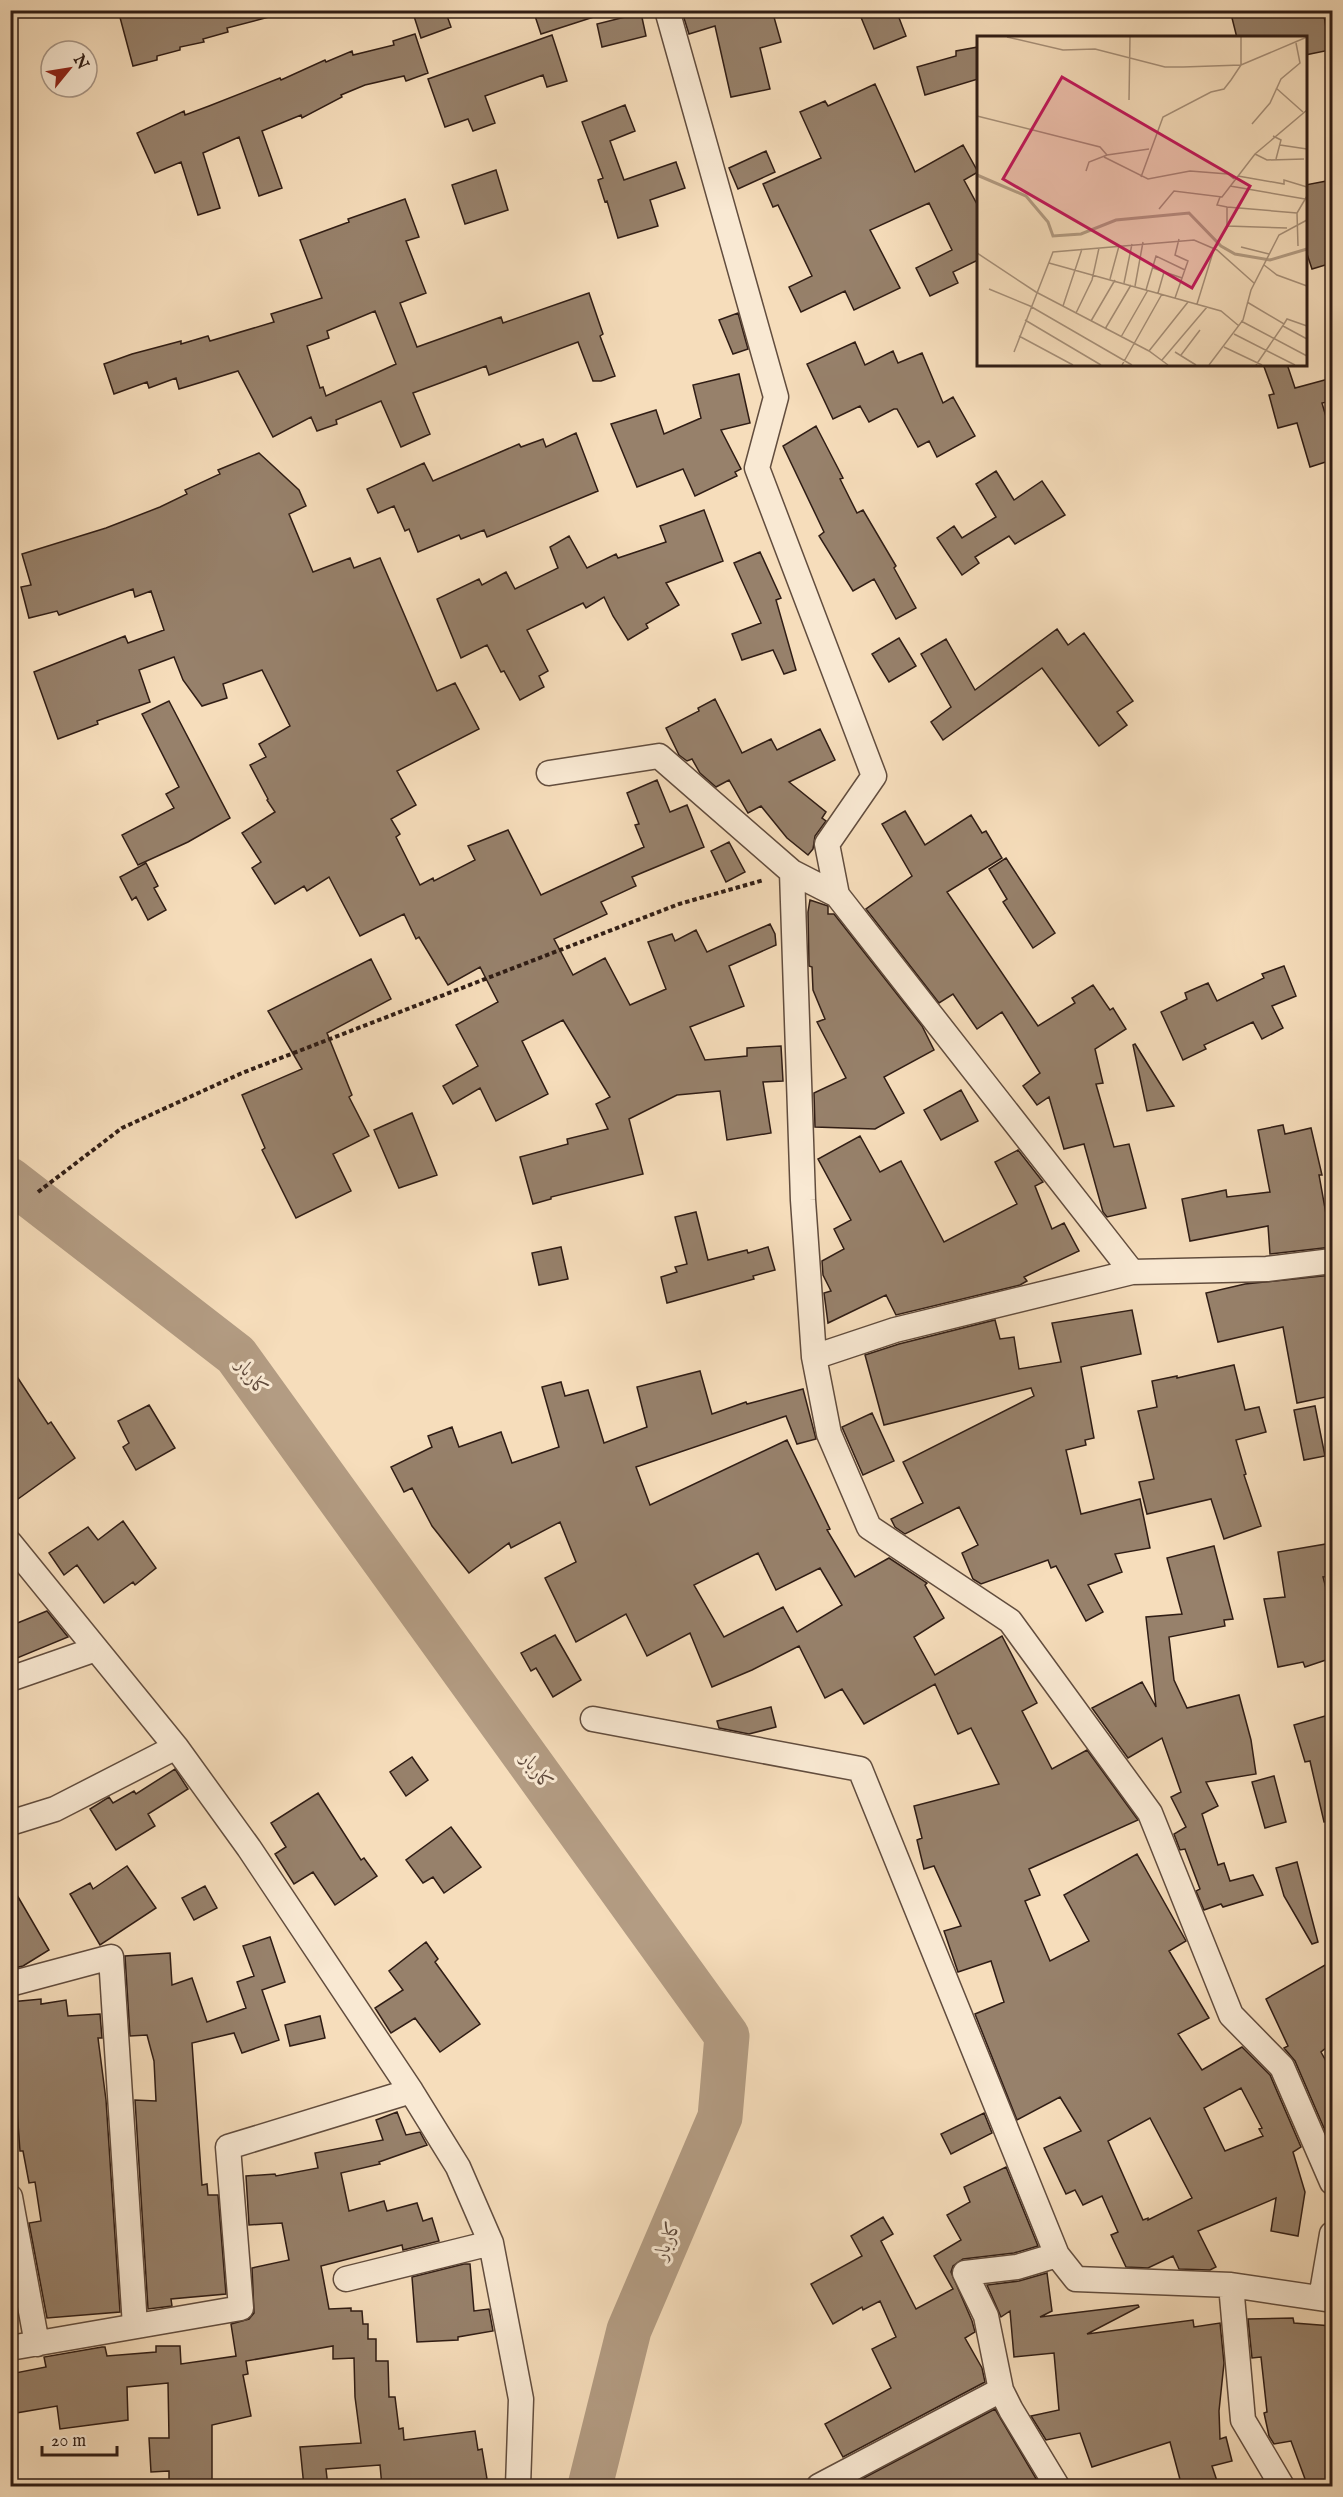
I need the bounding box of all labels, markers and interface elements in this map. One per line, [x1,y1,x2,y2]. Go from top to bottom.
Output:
inset map [977,36,1307,366]
north arrow [39,39,99,99]
text: N [68,51,92,74]
water label: کاربار [229,1352,274,1402]
water label: کاربار [514,1746,559,1796]
water label: کاربار [648,2216,688,2266]
scale bar [42,2419,117,2457]
text: 20 m [51,2430,86,2453]

